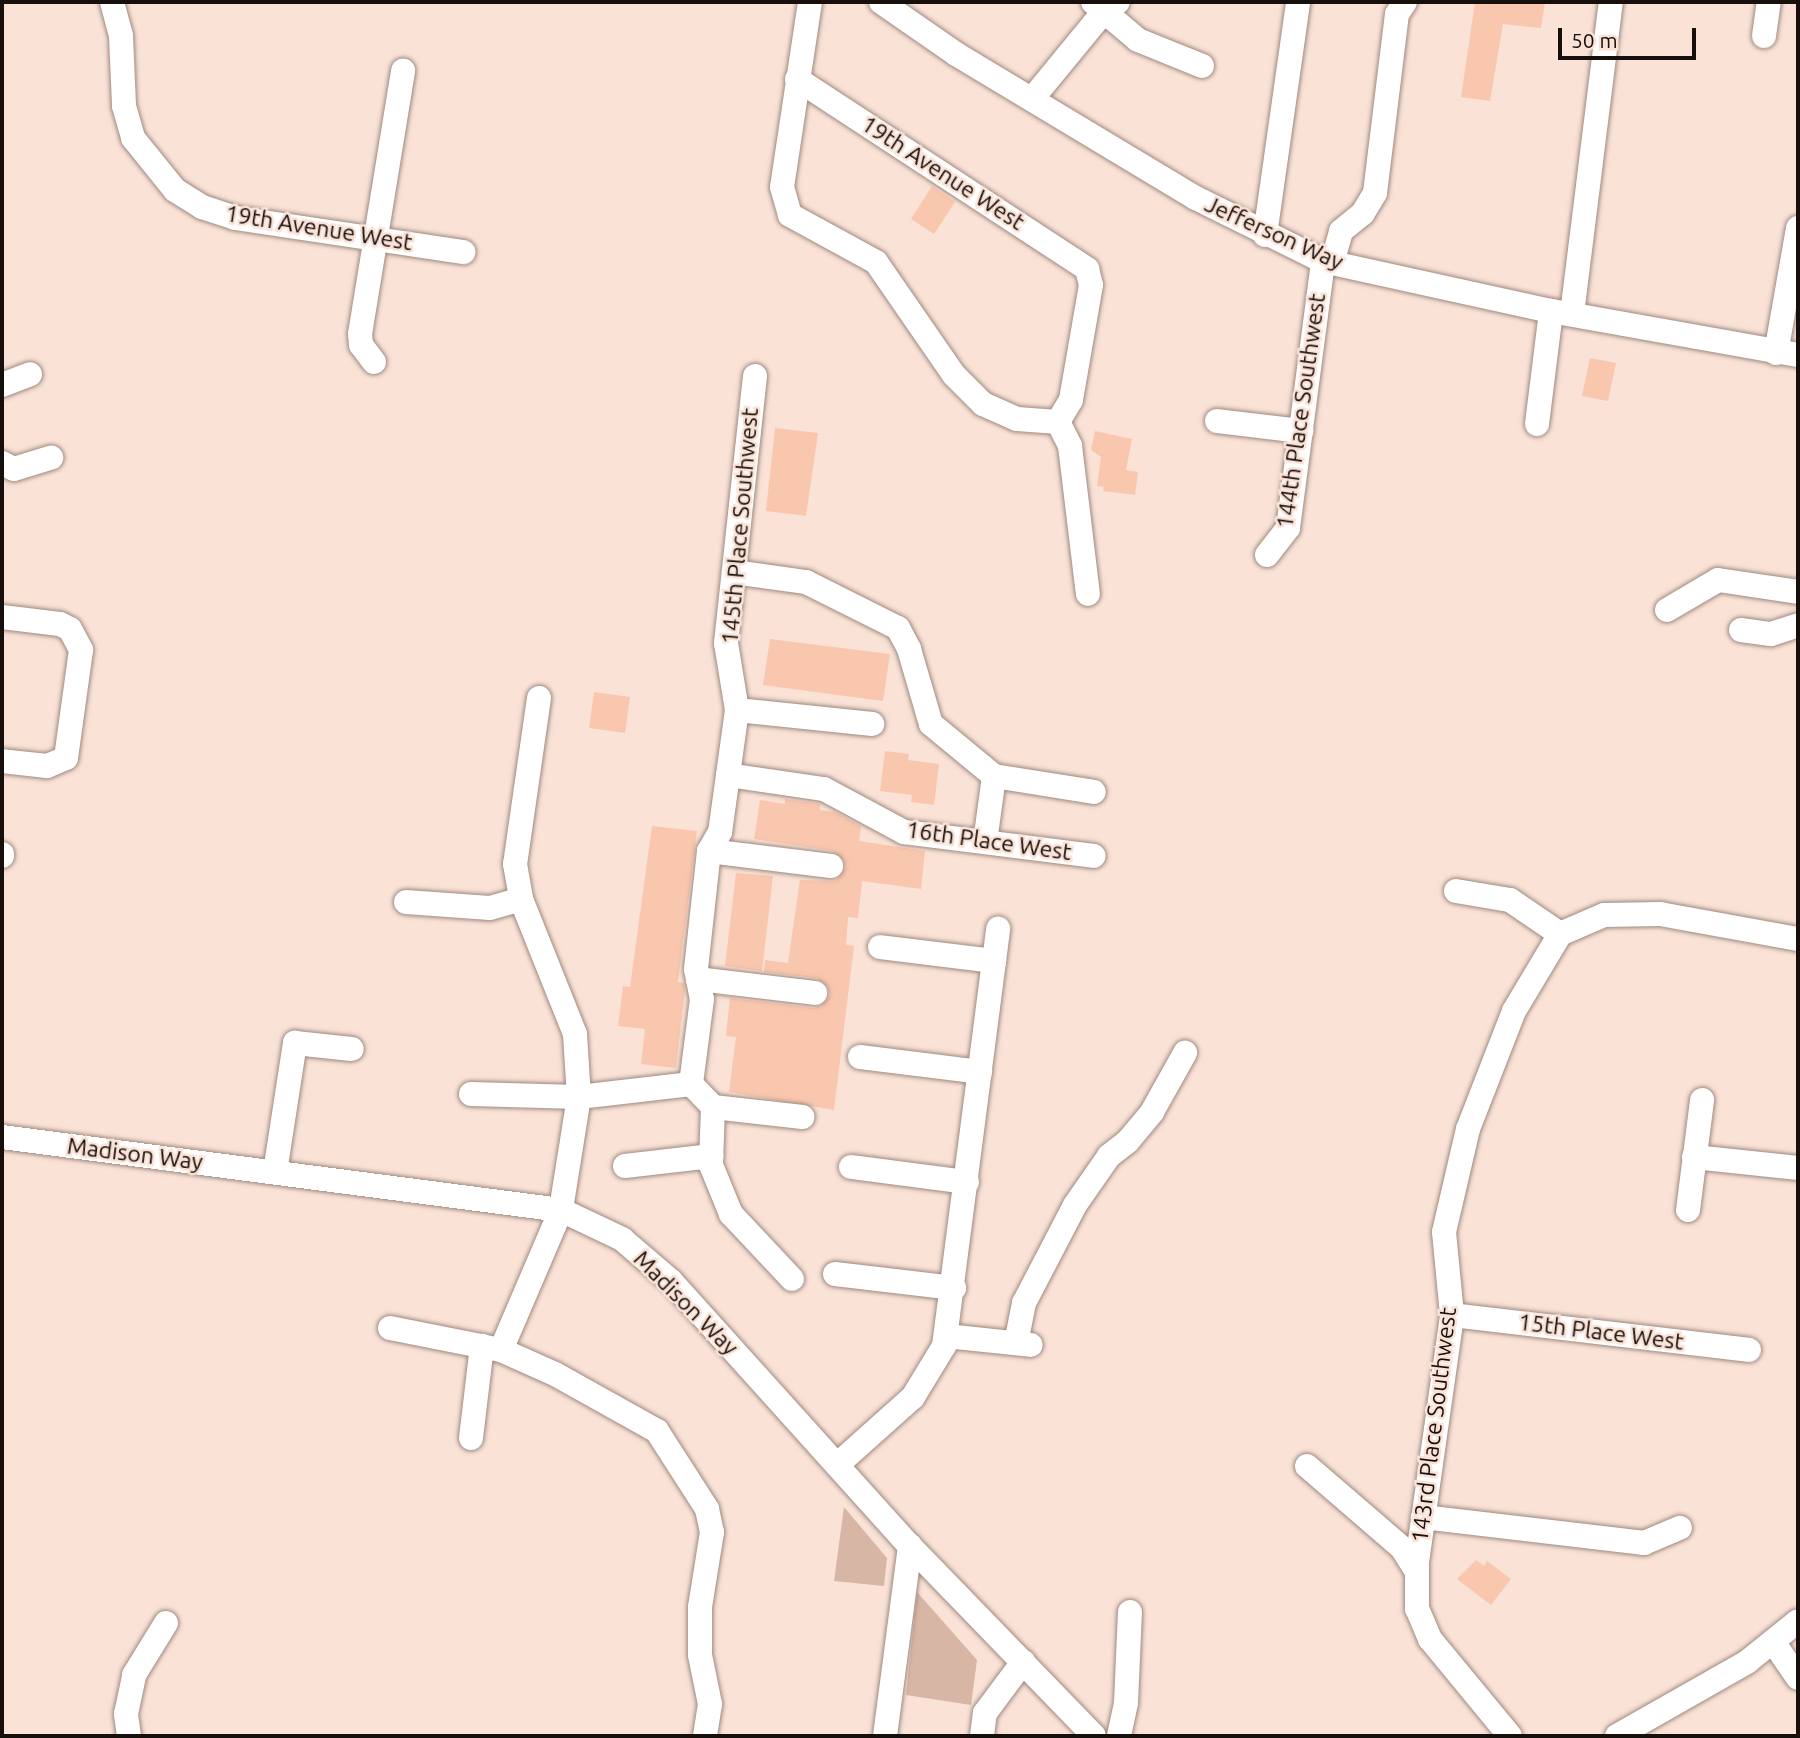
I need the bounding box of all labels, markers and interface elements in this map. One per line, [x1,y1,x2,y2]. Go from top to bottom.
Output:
scale bar [1562,14,1700,58]
text: 50 m [1571,28,1618,52]
street label: 19th Avenue West [856,110,1030,236]
street label: Jefferson Way [1201,190,1347,276]
street label: 19th Avenue West [224,200,414,256]
street label: 144th Place Southwest [1271,292,1331,530]
street label: 145th Place Southwest [716,407,764,645]
street label: 16th Place West [905,816,1073,866]
street label: Madison Way [66,1132,204,1176]
street label: Madison Way [628,1245,744,1361]
street label: 143rd Place Southwest [1406,1306,1462,1544]
street label: 15th Place West [1517,1308,1685,1356]

